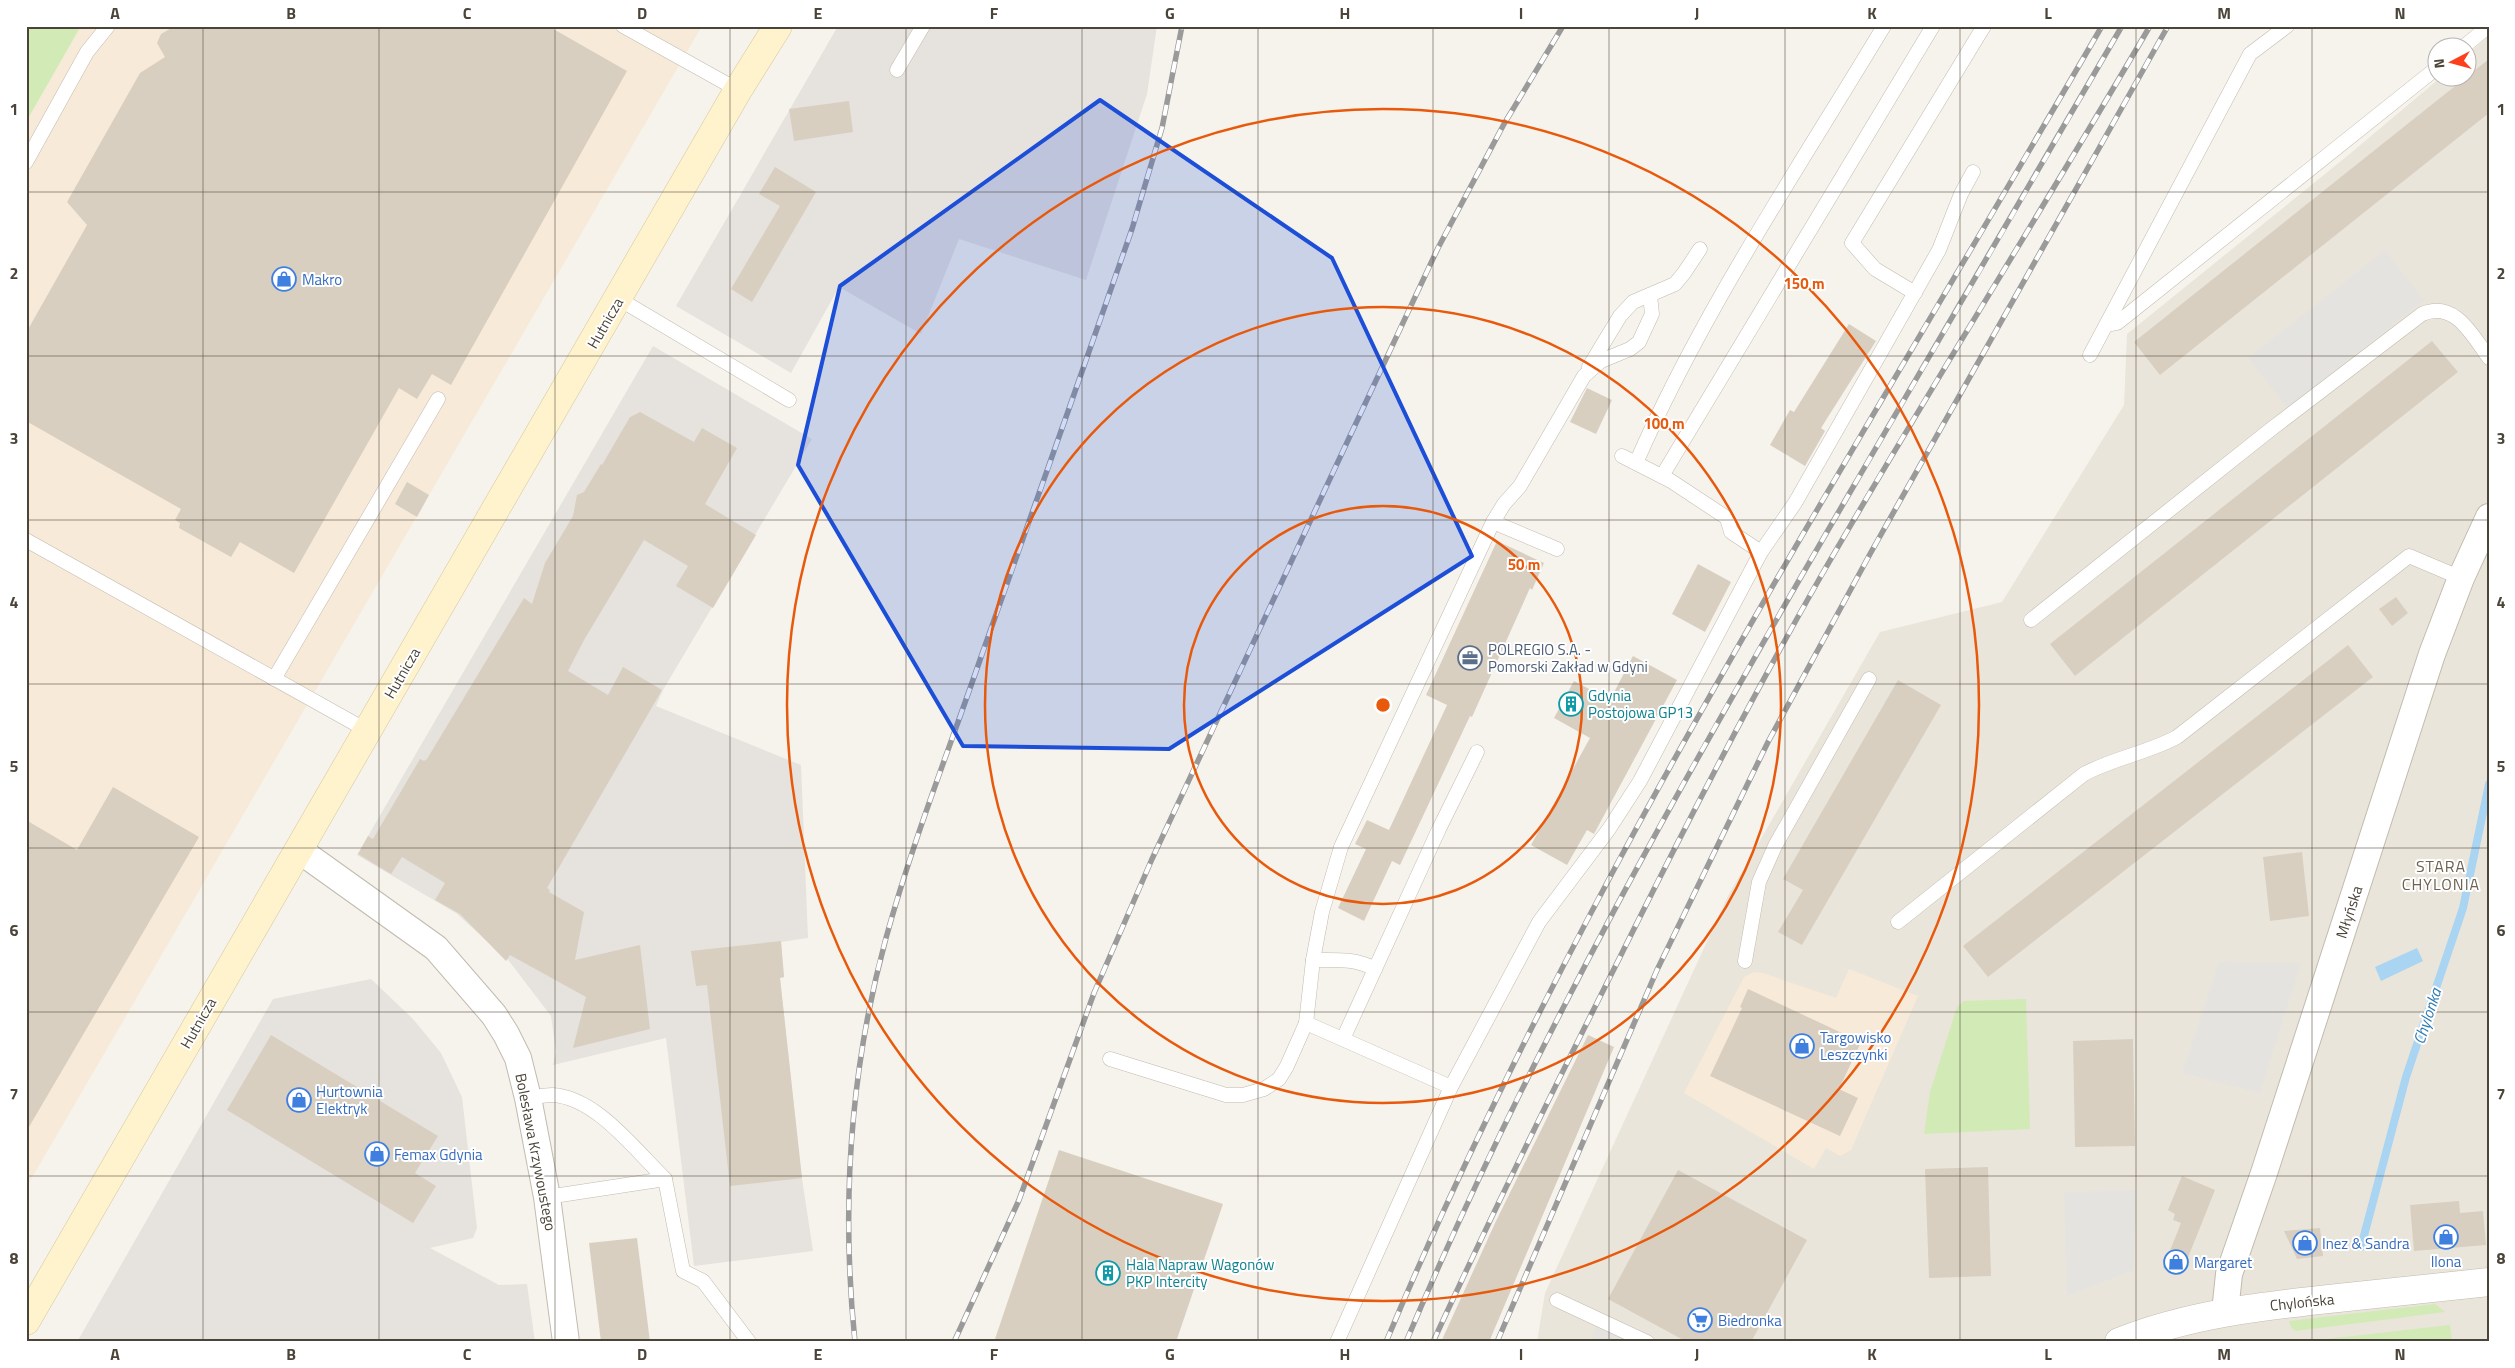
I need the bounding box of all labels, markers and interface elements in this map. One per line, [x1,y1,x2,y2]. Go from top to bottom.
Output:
text: A [110,1,120,25]
text: B [286,1,296,25]
text: C [463,1,472,25]
text: D [637,1,647,25]
text: E [814,1,823,25]
text: F [990,1,999,25]
text: G [1165,1,1175,25]
text: H [1340,1,1350,25]
text: I [1519,1,1523,25]
text: J [1695,1,1699,25]
text: K [1867,1,1877,25]
text: L [2044,1,2052,25]
text: M [2217,1,2231,25]
text: N [2394,1,2406,25]
north arrow [2428,38,2478,88]
text: N [2428,57,2450,69]
text: 1 [10,97,18,121]
text: 1 [2497,97,2505,121]
text: 2 [10,261,18,285]
text: 2 [2497,261,2505,285]
shop icon: Makro [271,266,297,292]
place label: Makro [302,268,342,291]
text: 150 m [1783,272,1825,295]
street label: Hutnicza [581,293,629,353]
text: 100 m [1643,412,1685,435]
text: 3 [10,426,18,450]
text: 3 [2497,426,2505,450]
text: 50 m [1508,553,1540,576]
text: 4 [10,590,19,614]
text: 4 [2497,590,2506,614]
place label: POLREGIO S.A. - Pomorski Zakład w Gdyni [1488,638,1648,678]
street label: Hutnicza [378,643,426,703]
office icon: POLREGIO S.A. - Pomorski Zakład w Gdyni [1457,645,1483,671]
place label: Gdynia Postojowa GP13 [1588,684,1693,724]
building icon: Gdynia Postojowa GP13 [1558,691,1584,717]
centre of rings [1374,696,1392,714]
text: 5 [10,754,19,778]
text: 5 [2497,754,2506,778]
district label: STARA CHYLONIA [2402,854,2480,896]
street label: Młyńska [2330,882,2368,941]
text: 6 [10,918,19,942]
text: 6 [2497,918,2506,942]
water label: Chylonka [2407,984,2448,1047]
street label: Hutnicza [174,993,222,1053]
place label: Targowisko Leszczynki [1820,1026,1891,1066]
shop icon: Targowisko Leszczynki [1789,1033,1815,1059]
street label: Bolesława Krzywoustego [509,1071,563,1233]
place label: Hurtownia Elektryk [316,1080,383,1120]
text: 7 [10,1082,18,1106]
text: 7 [2497,1082,2505,1106]
shop icon: Hurtownia Elektryk [286,1087,312,1113]
shop icon: Femax Gdynia [364,1141,390,1167]
place label: Femax Gdynia [394,1143,483,1166]
shop icon: Ilona [2433,1224,2459,1250]
shop icon: Inez & Sandra [2292,1230,2318,1256]
place label: Inez & Sandra [2322,1232,2410,1255]
text: 8 [10,1246,19,1270]
text: 8 [2497,1246,2506,1270]
shop icon: Margaret [2163,1249,2189,1275]
place label: Ilona [2431,1250,2462,1273]
place label: Margaret [2194,1251,2253,1274]
place label: Hala Napraw Wagonów PKP Intercity [1126,1253,1274,1293]
building icon: Hala Napraw Wagonów PKP Intercity [1095,1260,1121,1286]
street label: Chylońska [2269,1287,2336,1317]
supermarket icon: Biedronka [1687,1307,1713,1333]
place label: Biedronka [1718,1309,1782,1332]
text: A [110,1342,120,1366]
text: B [286,1342,296,1366]
text: C [463,1342,472,1366]
text: D [637,1342,647,1366]
text: E [814,1342,823,1366]
text: F [990,1342,999,1366]
text: G [1165,1342,1175,1366]
text: H [1340,1342,1350,1366]
text: I [1519,1342,1523,1366]
text: J [1695,1342,1699,1366]
text: K [1867,1342,1877,1366]
text: L [2044,1342,2052,1366]
text: M [2217,1342,2231,1366]
text: N [2394,1342,2406,1366]

